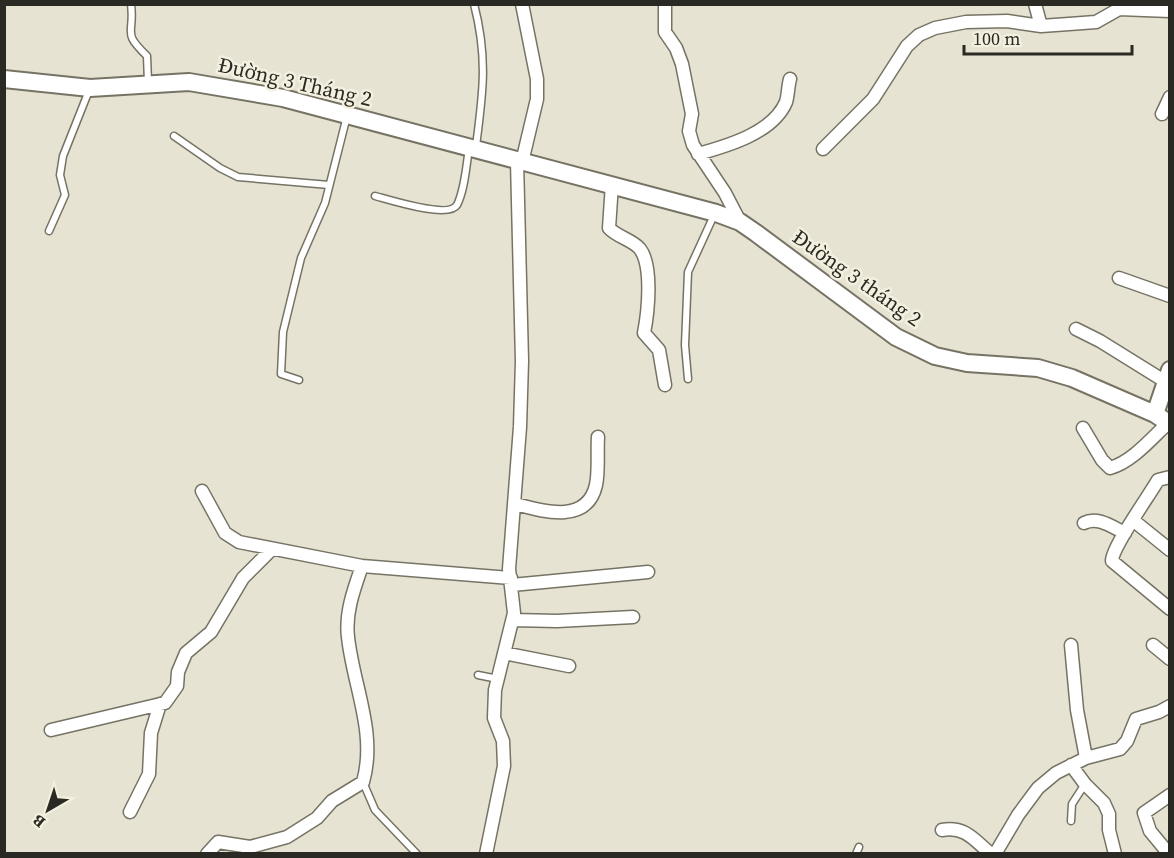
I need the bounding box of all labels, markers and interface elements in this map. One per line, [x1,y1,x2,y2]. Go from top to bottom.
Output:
scale bar [964,18,1132,56]
text: 100 m [973,26,1020,51]
street label: Đường 3 Tháng 2 [215,50,375,113]
street label: Đường 3 tháng 2 [787,222,928,333]
north arrow [18,780,78,840]
text: B [27,809,50,833]

